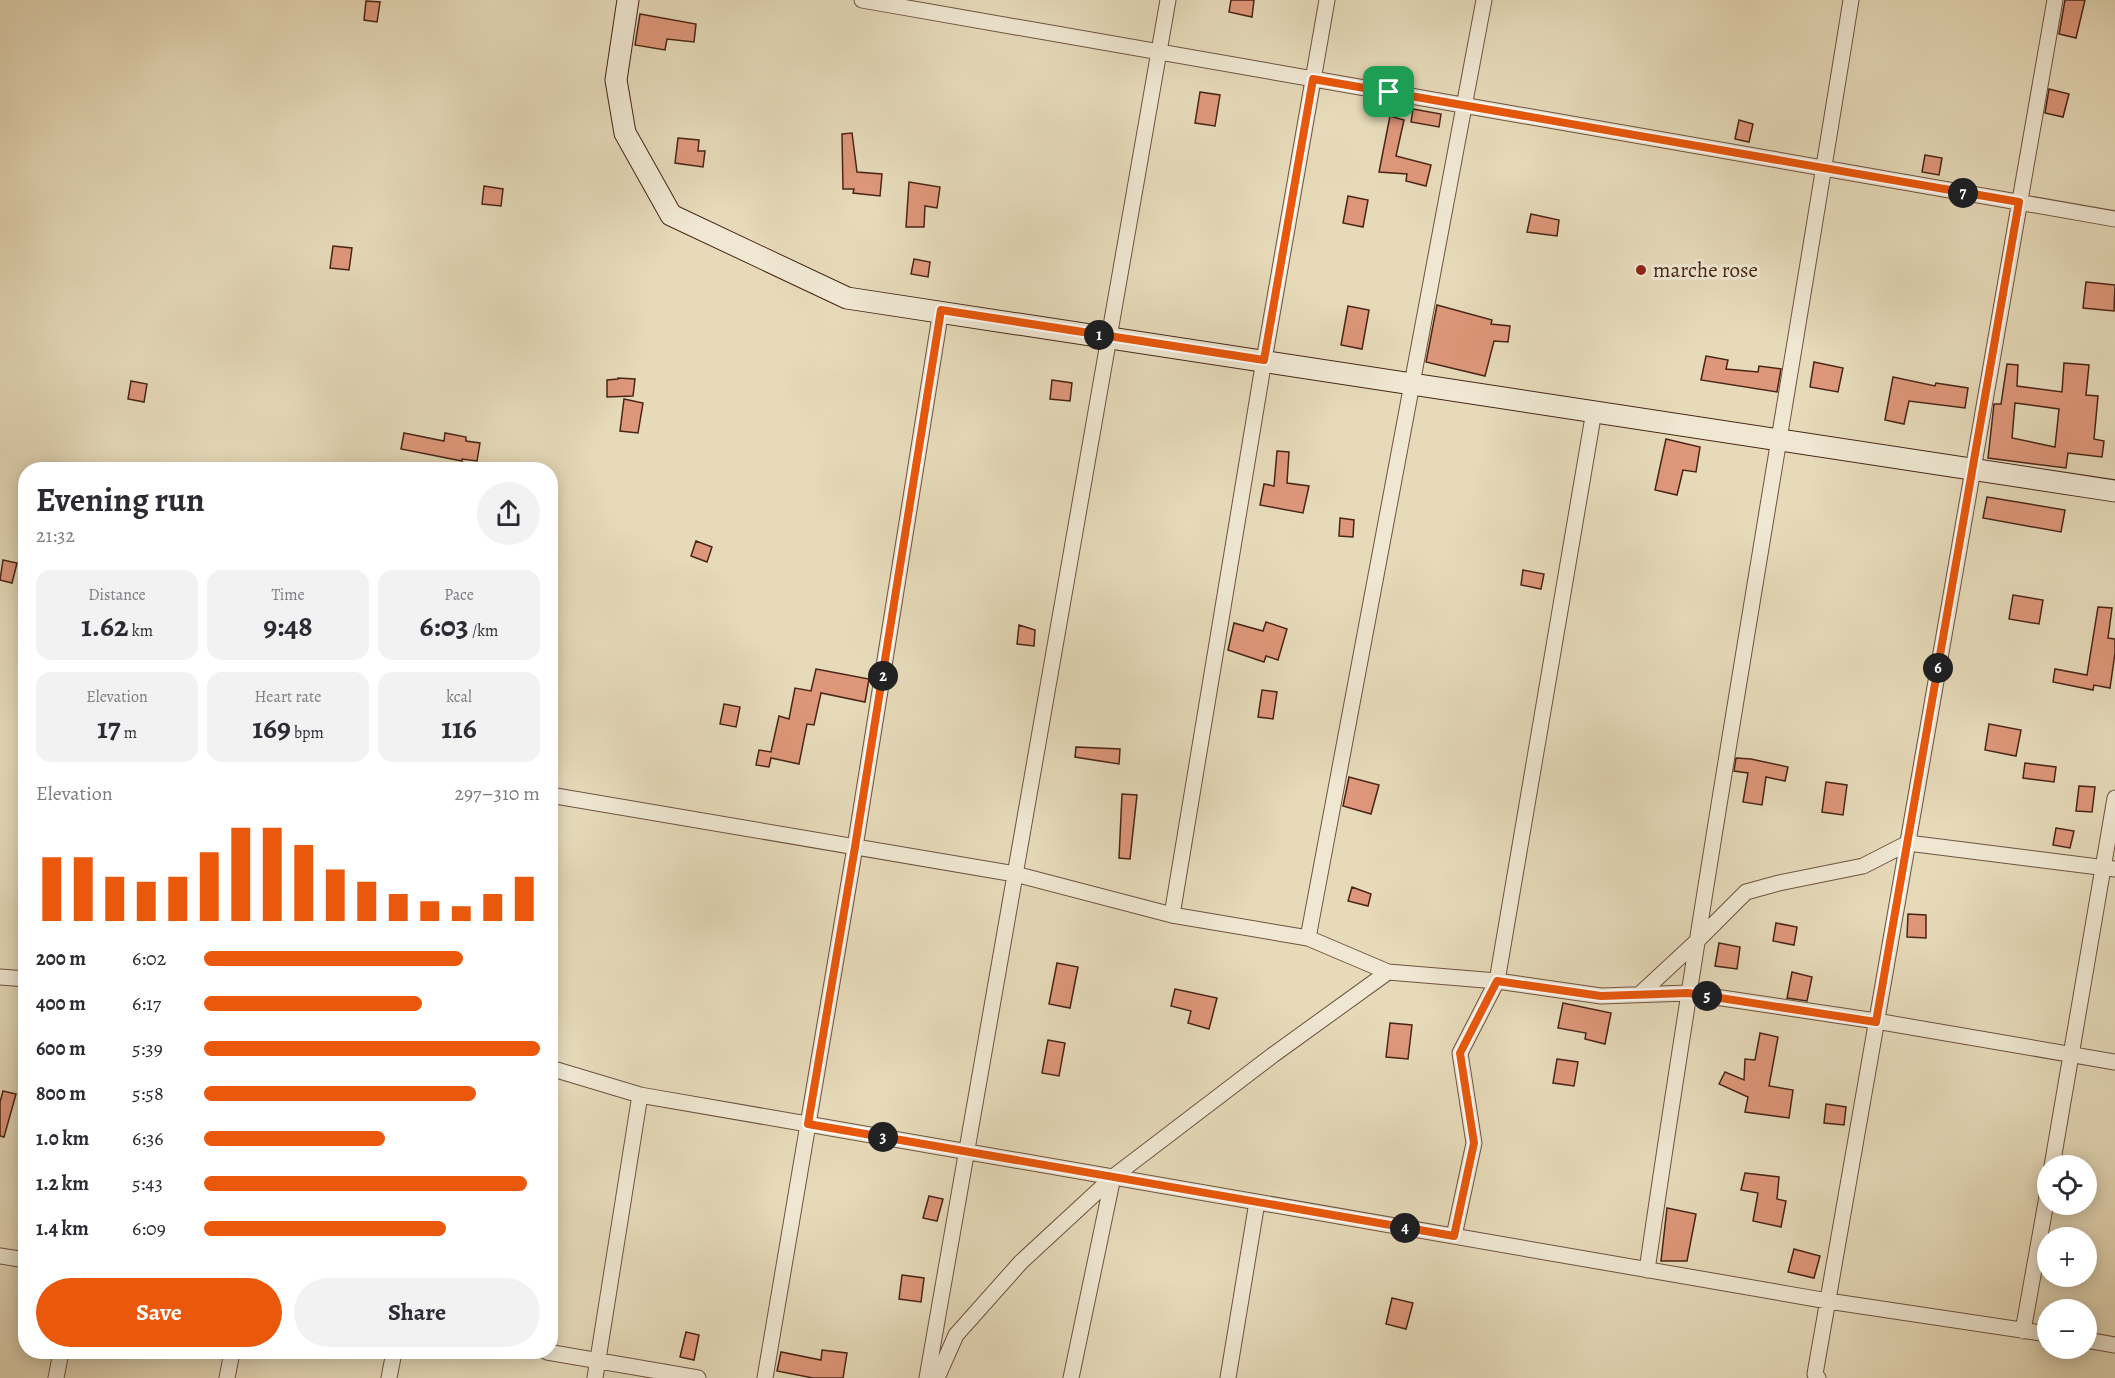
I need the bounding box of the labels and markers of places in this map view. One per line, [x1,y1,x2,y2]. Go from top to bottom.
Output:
pin [1363,66,1414,117]
pin: 7 [1948,178,1978,208]
place label: marche rose [1653,256,1758,284]
marker: marche rose [1634,263,1648,277]
pin: 1 [1084,320,1114,350]
pin: 6 [1923,653,1953,683]
pin: 2 [868,661,898,691]
pin: 5 [1692,981,1722,1011]
pin: 3 [868,1122,898,1152]
pin: 4 [1390,1213,1420,1243]

